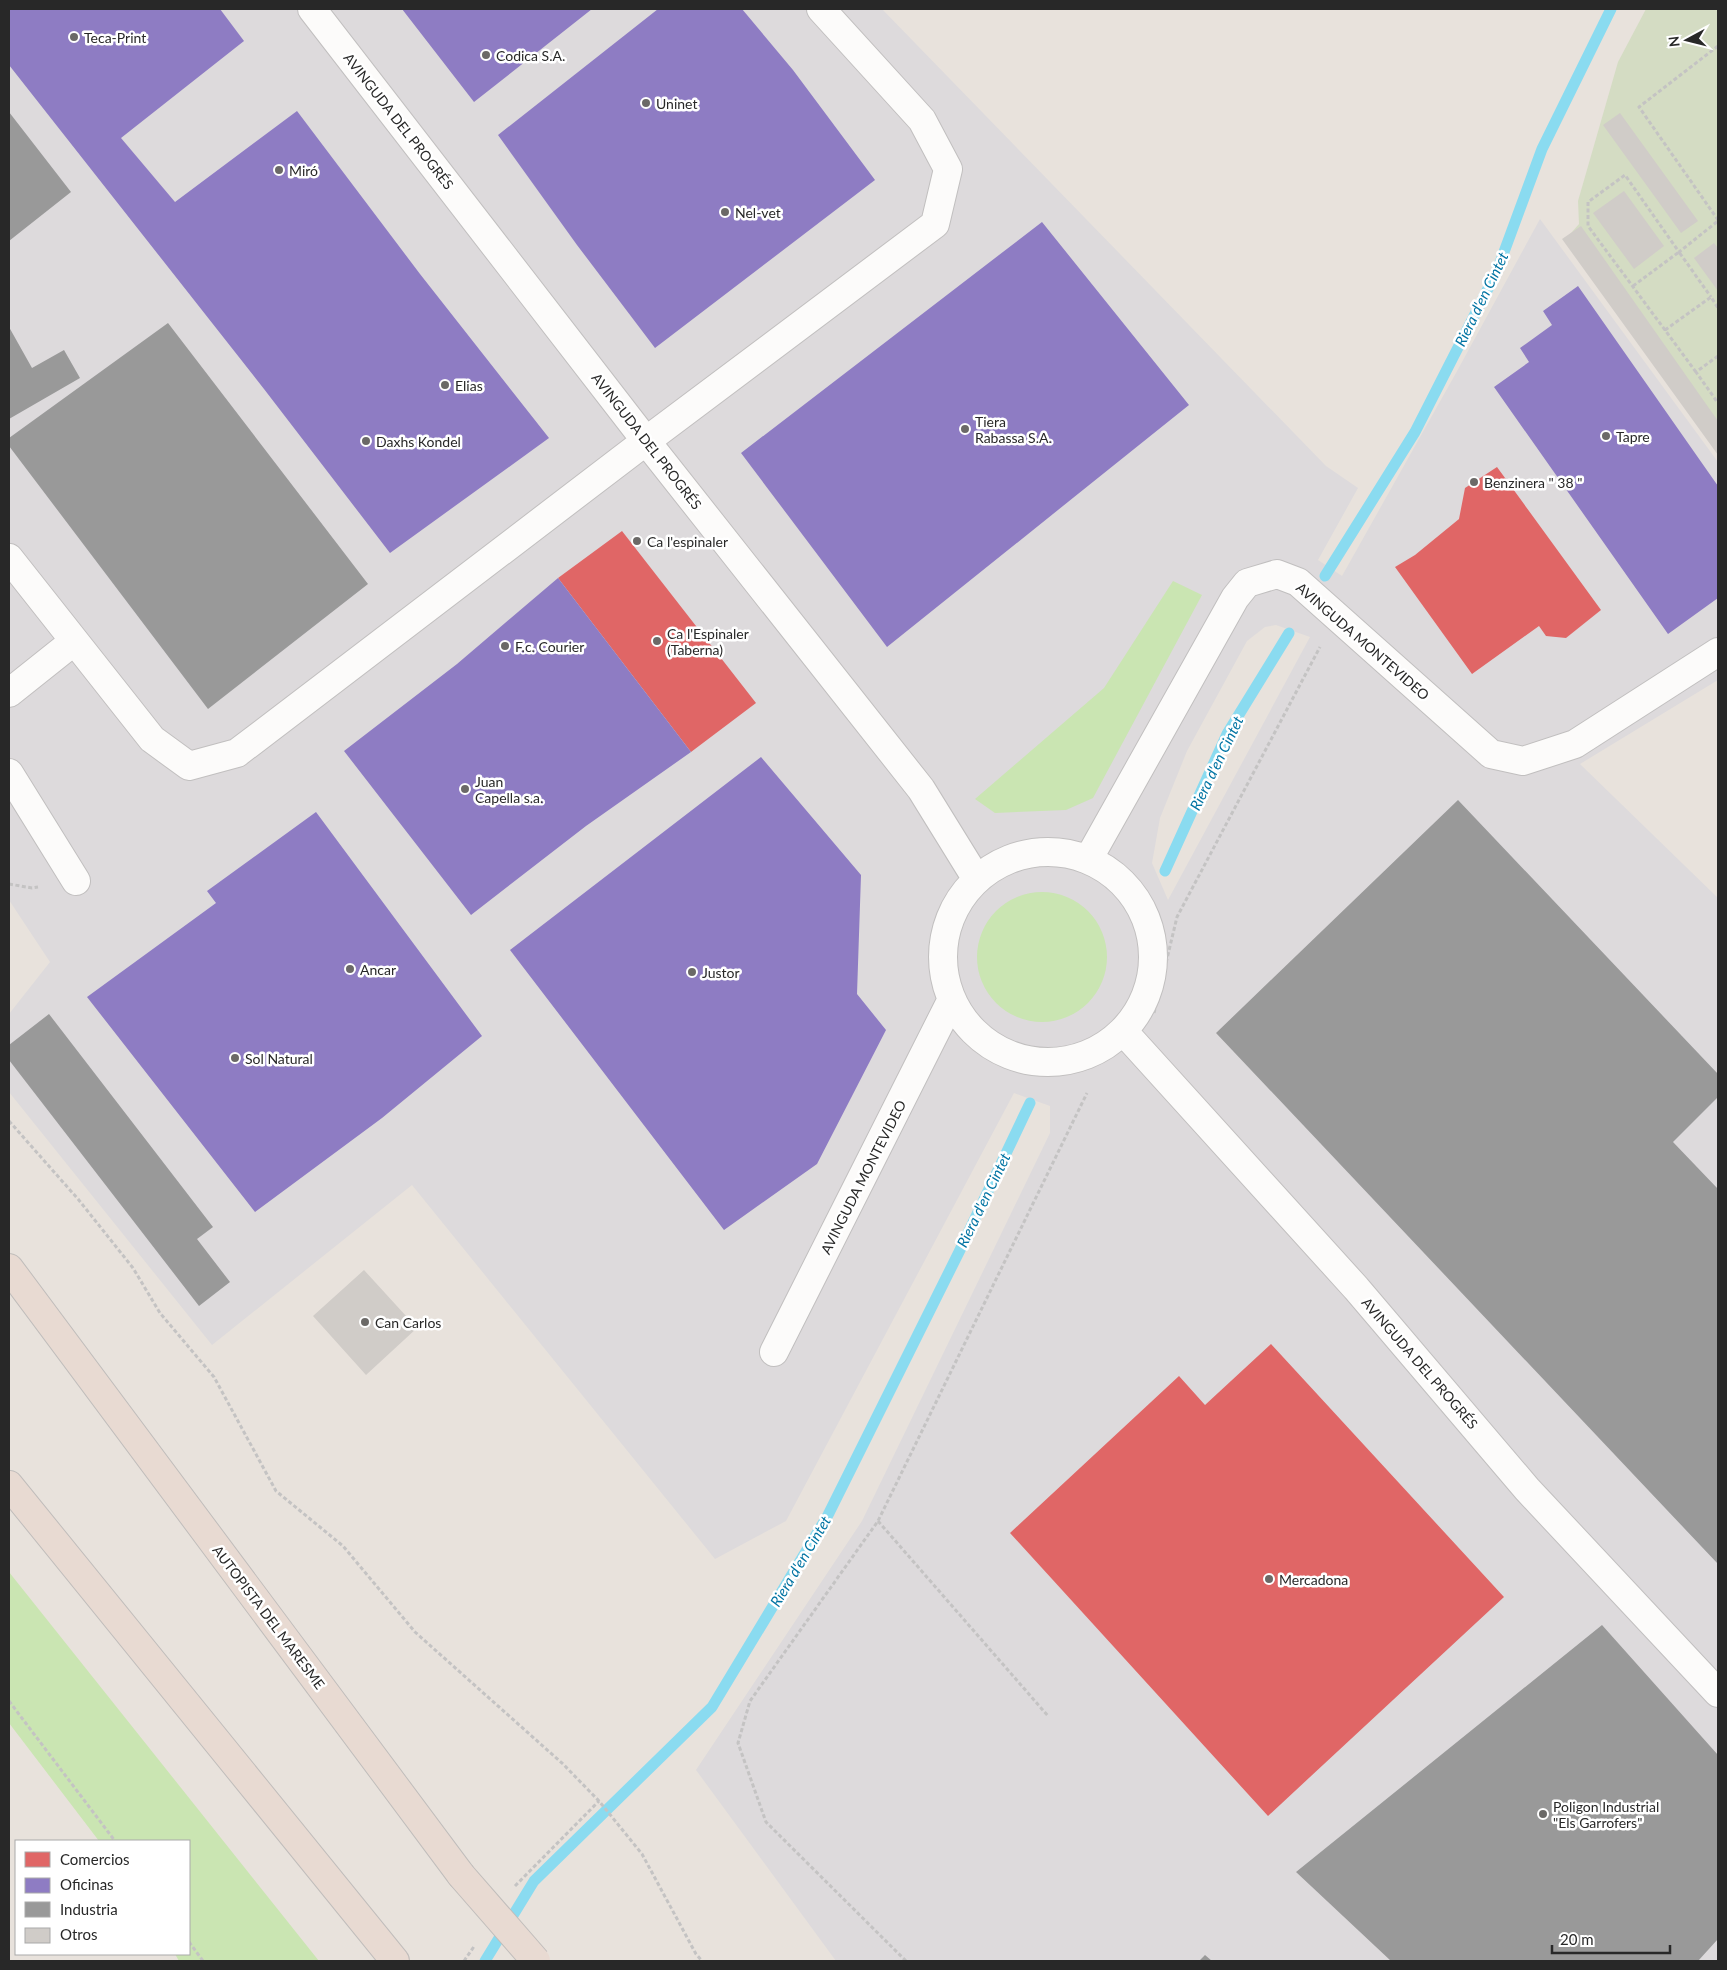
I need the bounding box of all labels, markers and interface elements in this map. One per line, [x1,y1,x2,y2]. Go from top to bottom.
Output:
north arrow [1662,15,1712,65]
place label: Teca-Print [84,29,146,46]
marker: Teca-Print [68,31,80,43]
text: N [1665,35,1683,48]
place label: Codica S.A. [496,47,565,64]
street label: AVINGUDA DEL PROGRÉS [340,49,458,193]
marker: Codica S.A. [480,49,492,61]
place label: Uninet [656,95,697,112]
marker: Uninet [640,97,652,109]
place label: Miró [289,162,318,179]
marker: Miró [273,164,285,176]
place label: Nel-vet [735,204,781,221]
marker: Nel-vet [719,206,731,218]
water label: Riera d'en Cintet [1450,248,1512,349]
street label: AVINGUDA DEL PROGRÉS [588,369,706,513]
place label: Elias [455,377,483,394]
marker: Elias [439,379,451,391]
place label: Tiera Rabassa S.A. [975,413,1052,446]
marker: Tiera Rabassa S.A. [959,423,971,435]
place label: Tapre [1616,428,1650,445]
marker: Tapre [1600,430,1612,442]
place label: Daxhs Kondel [376,433,461,450]
marker: Daxhs Kondel [360,435,372,447]
place label: Benzinera " 38 " [1484,474,1582,491]
marker: Benzinera " 38 " [1468,476,1480,488]
place label: Ca l'espinaler [647,533,728,550]
marker: Ca l'espinaler [631,535,643,547]
street label: AVINGUDA MONTEVIDEO [1293,579,1433,703]
place label: Ca l'Espinaler (Taberna) [667,625,749,658]
marker: Ca l'Espinaler (Taberna) [651,635,663,647]
place label: F.c. Courier [515,638,584,655]
marker: F.c. Courier [499,640,511,652]
water label: Riera d'en Cintet [1185,712,1247,813]
place label: Juan Capella s.a. [475,773,543,806]
marker: Juan Capella s.a. [459,783,471,795]
place label: Ancar [360,961,396,978]
marker: Ancar [344,963,356,975]
place label: Justor [702,964,740,981]
marker: Justor [686,966,698,978]
place label: Sol Natural [245,1050,313,1067]
marker: Sol Natural [229,1052,241,1064]
street label: AVINGUDA MONTEVIDEO [817,1097,909,1257]
water label: Riera d'en Cintet [952,1149,1014,1250]
street label: AVINGUDA DEL PROGRÉS [1358,1294,1482,1432]
place label: Can Carlos [375,1314,441,1331]
marker: Can Carlos [359,1316,371,1328]
water label: Riera d'en Cintet [766,1512,834,1610]
street label: AUTOPISTA DEL MARESME [209,1542,329,1692]
place label: Mercadona [1279,1571,1348,1588]
marker: Mercadona [1263,1573,1275,1585]
place label: Poligon Industrial "Els Garrofers" [1553,1798,1659,1831]
marker: Poligon Industrial "Els Garrofers" [1537,1808,1549,1820]
legend [15,1840,190,1955]
text: Comercios [60,1850,130,1868]
text: Oficinas [60,1875,114,1893]
text: Industria [60,1900,118,1918]
scale bar [1552,1922,1670,1954]
text: Otros [60,1925,98,1943]
text: 20 m [1560,1930,1594,1948]

